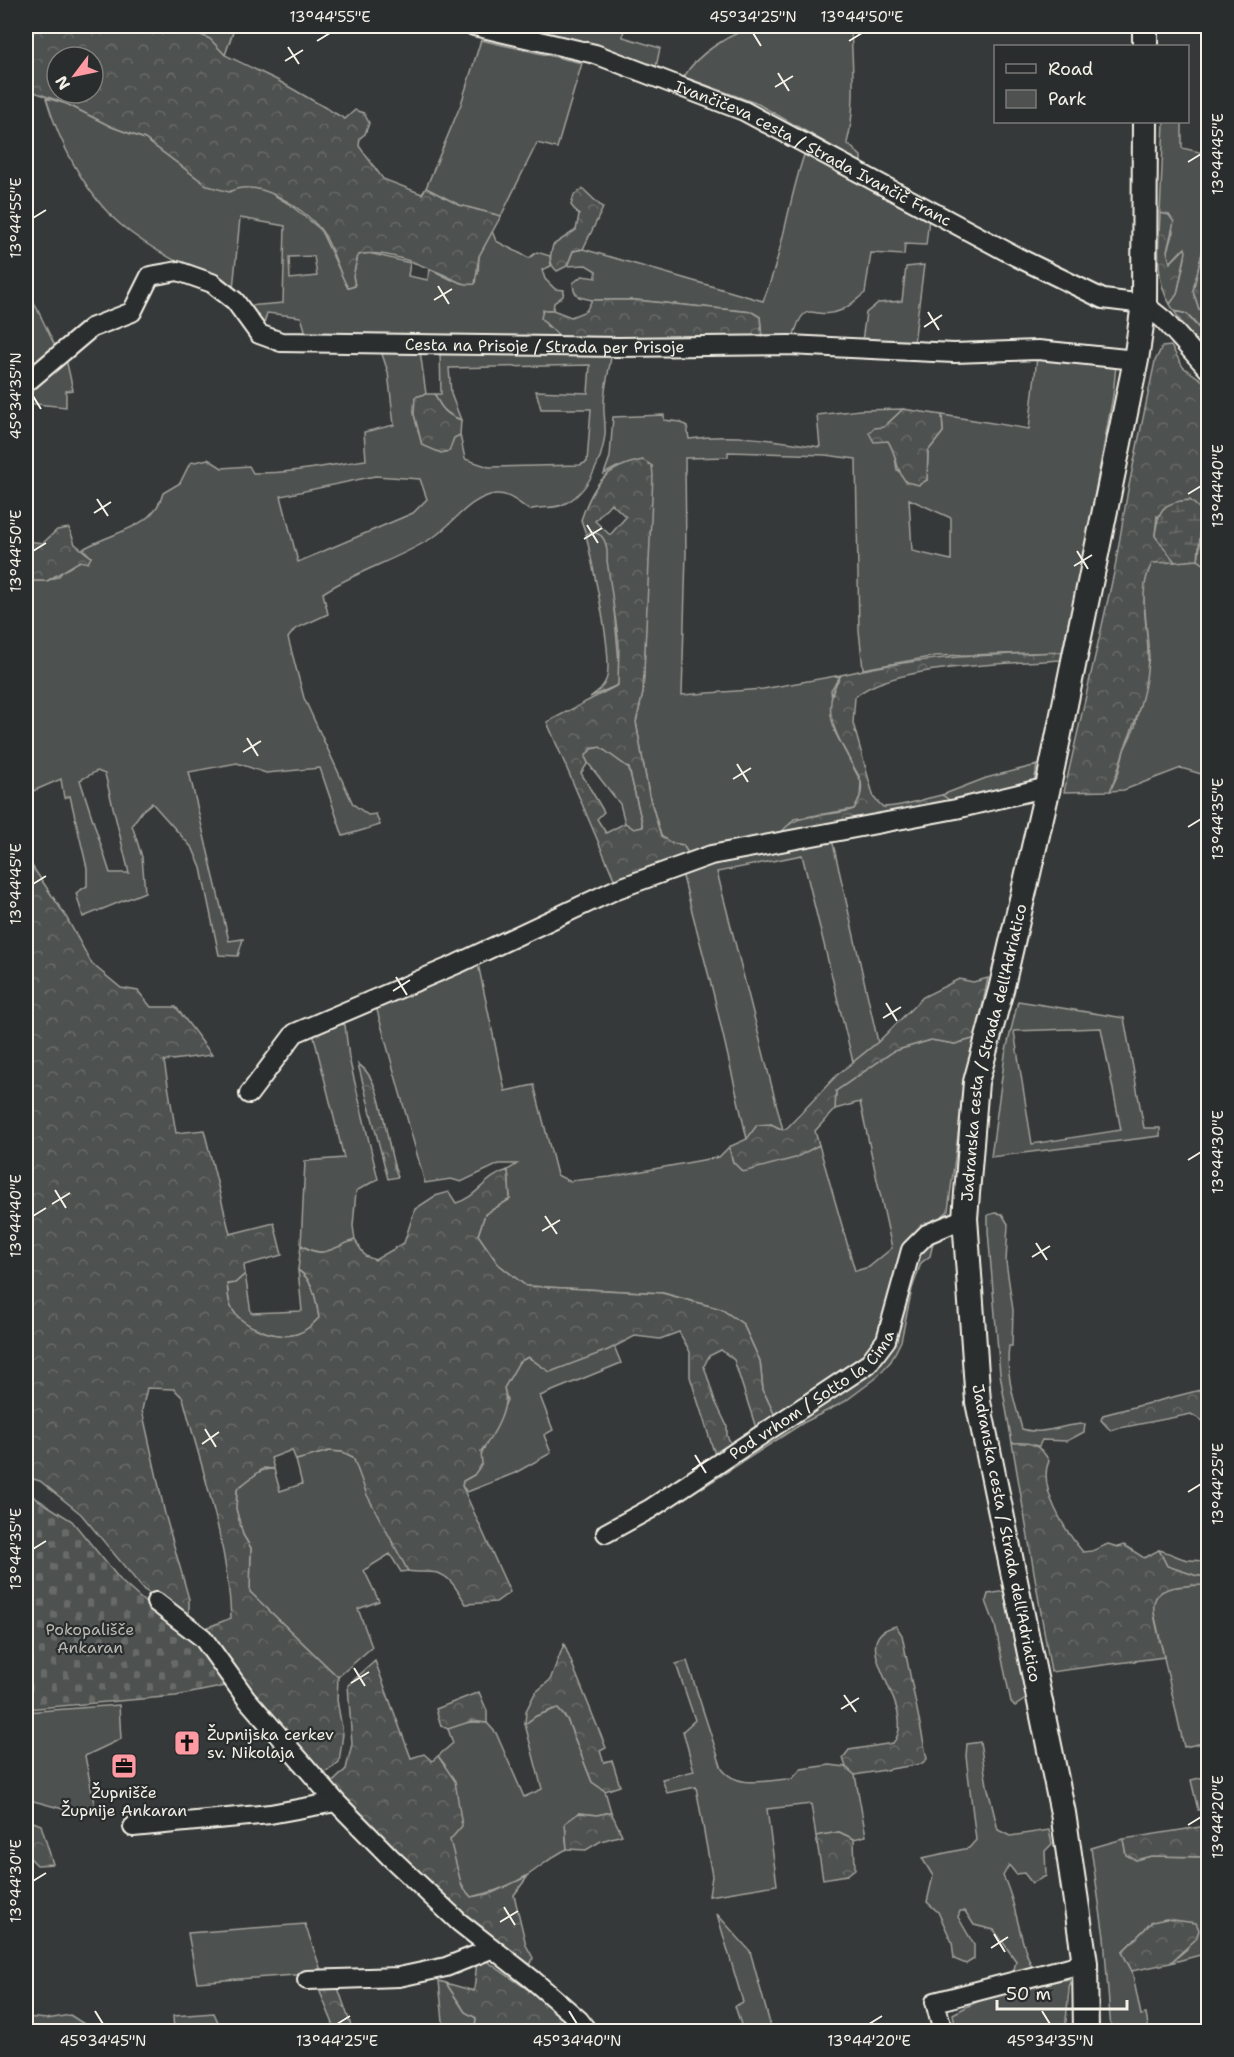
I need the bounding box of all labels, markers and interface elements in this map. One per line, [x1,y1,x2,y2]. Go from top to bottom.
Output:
text: 13°44'55"E [289,7,371,27]
text: 45°34'25"N [709,7,797,27]
text: 13°44'50"E [820,7,904,27]
north arrow [45,45,105,105]
legend [994,45,1189,123]
text: Road [1048,57,1093,81]
text: N [50,72,75,94]
street label: Ivančičeva cesta / Strada Ivančič Franc [672,75,955,231]
text: Park [1048,87,1087,111]
text: 13°44'45"E [1208,113,1228,195]
text: 13°44'55"E [6,177,26,259]
street label: Cesta na Prisoje / Strada per Prisoje [405,334,685,358]
text: 45°34'35"N [6,352,26,440]
text: 13°44'40"E [1208,444,1228,528]
text: 13°44'50"E [6,509,26,593]
text: 13°44'35"E [1208,778,1228,860]
text: 13°44'45"E [6,843,26,925]
street label: Jadranska cesta / Strada dell'Adriatico [956,902,1032,1203]
text: 13°44'30"E [1208,1110,1228,1194]
text: 13°44'40"E [6,1174,26,1258]
street label: Pod vrhom / Sotto la Cima [725,1329,899,1465]
street label: Jadranska cesta / Strada dell'Adriatico [967,1382,1046,1684]
text: 13°44'25"E [1208,1443,1228,1525]
text: 13°44'35"E [6,1508,26,1590]
park label: Pokopališče Ankaran [46,1619,134,1658]
place label: Župnijska cerkev sv. Nikolaja [207,1724,334,1763]
church icon: Župnijska cerkev sv. Nikolaja [172,1728,202,1758]
office icon: Župnišče Župnije Ankaran [109,1751,139,1781]
text: 13°44'20"E [1208,1775,1228,1859]
place label: Župnišče Župnije Ankaran [61,1782,187,1821]
text: 13°44'30"E [6,1839,26,1923]
scale bar [997,1973,1128,2011]
text: 50 m [1006,1982,1051,2006]
text: 45°34'45"N [60,2031,146,2051]
text: 13°44'25"E [296,2031,378,2051]
text: 45°34'40"N [533,2031,621,2051]
text: 13°44'20"E [827,2031,911,2051]
text: 45°34'35"N [1006,2031,1094,2051]

